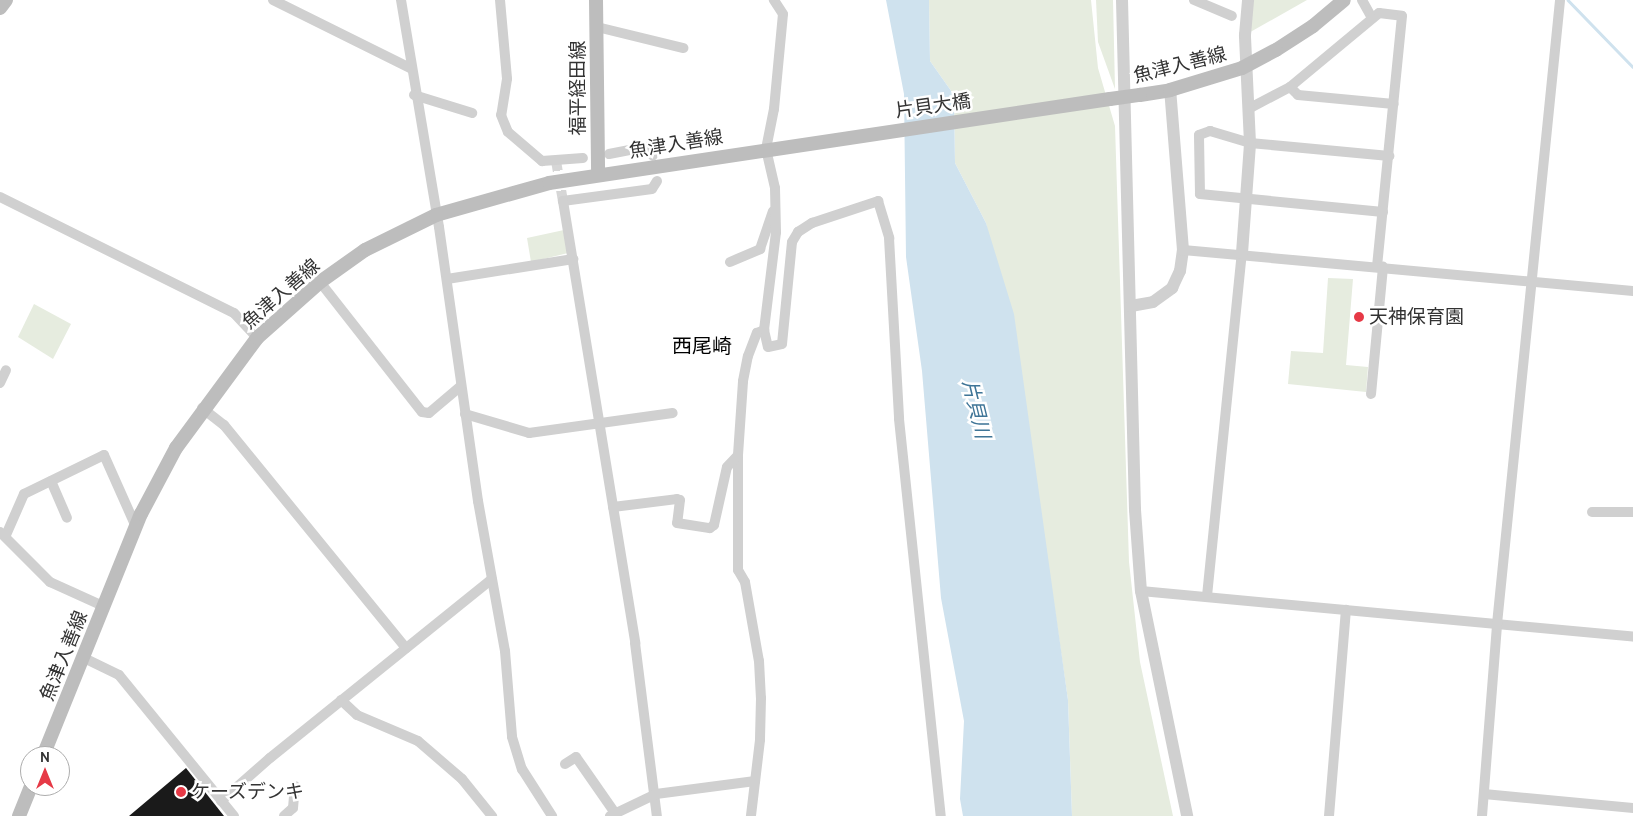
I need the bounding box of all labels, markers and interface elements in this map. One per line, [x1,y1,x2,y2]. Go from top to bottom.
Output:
street label: 福平経田線 [567,41,589,135]
street label: 魚津入善線 [1131,42,1229,88]
street label: 片貝大橋 [894,89,972,123]
street label: 魚津入善線 [627,125,725,163]
street label: 魚津入善線 [238,254,324,334]
place label: 天神保育園 [1369,306,1464,328]
marker: 天神保育園 [1353,311,1365,323]
district label: 西尾崎 [672,334,732,358]
water label: 片貝川 [957,377,995,441]
street label: 魚津入善線 [36,608,92,704]
north arrow [20,746,70,796]
text: N [40,748,50,766]
place label: ケーズデンキ [191,781,305,803]
marker: ケーズデンキ [175,786,187,798]

